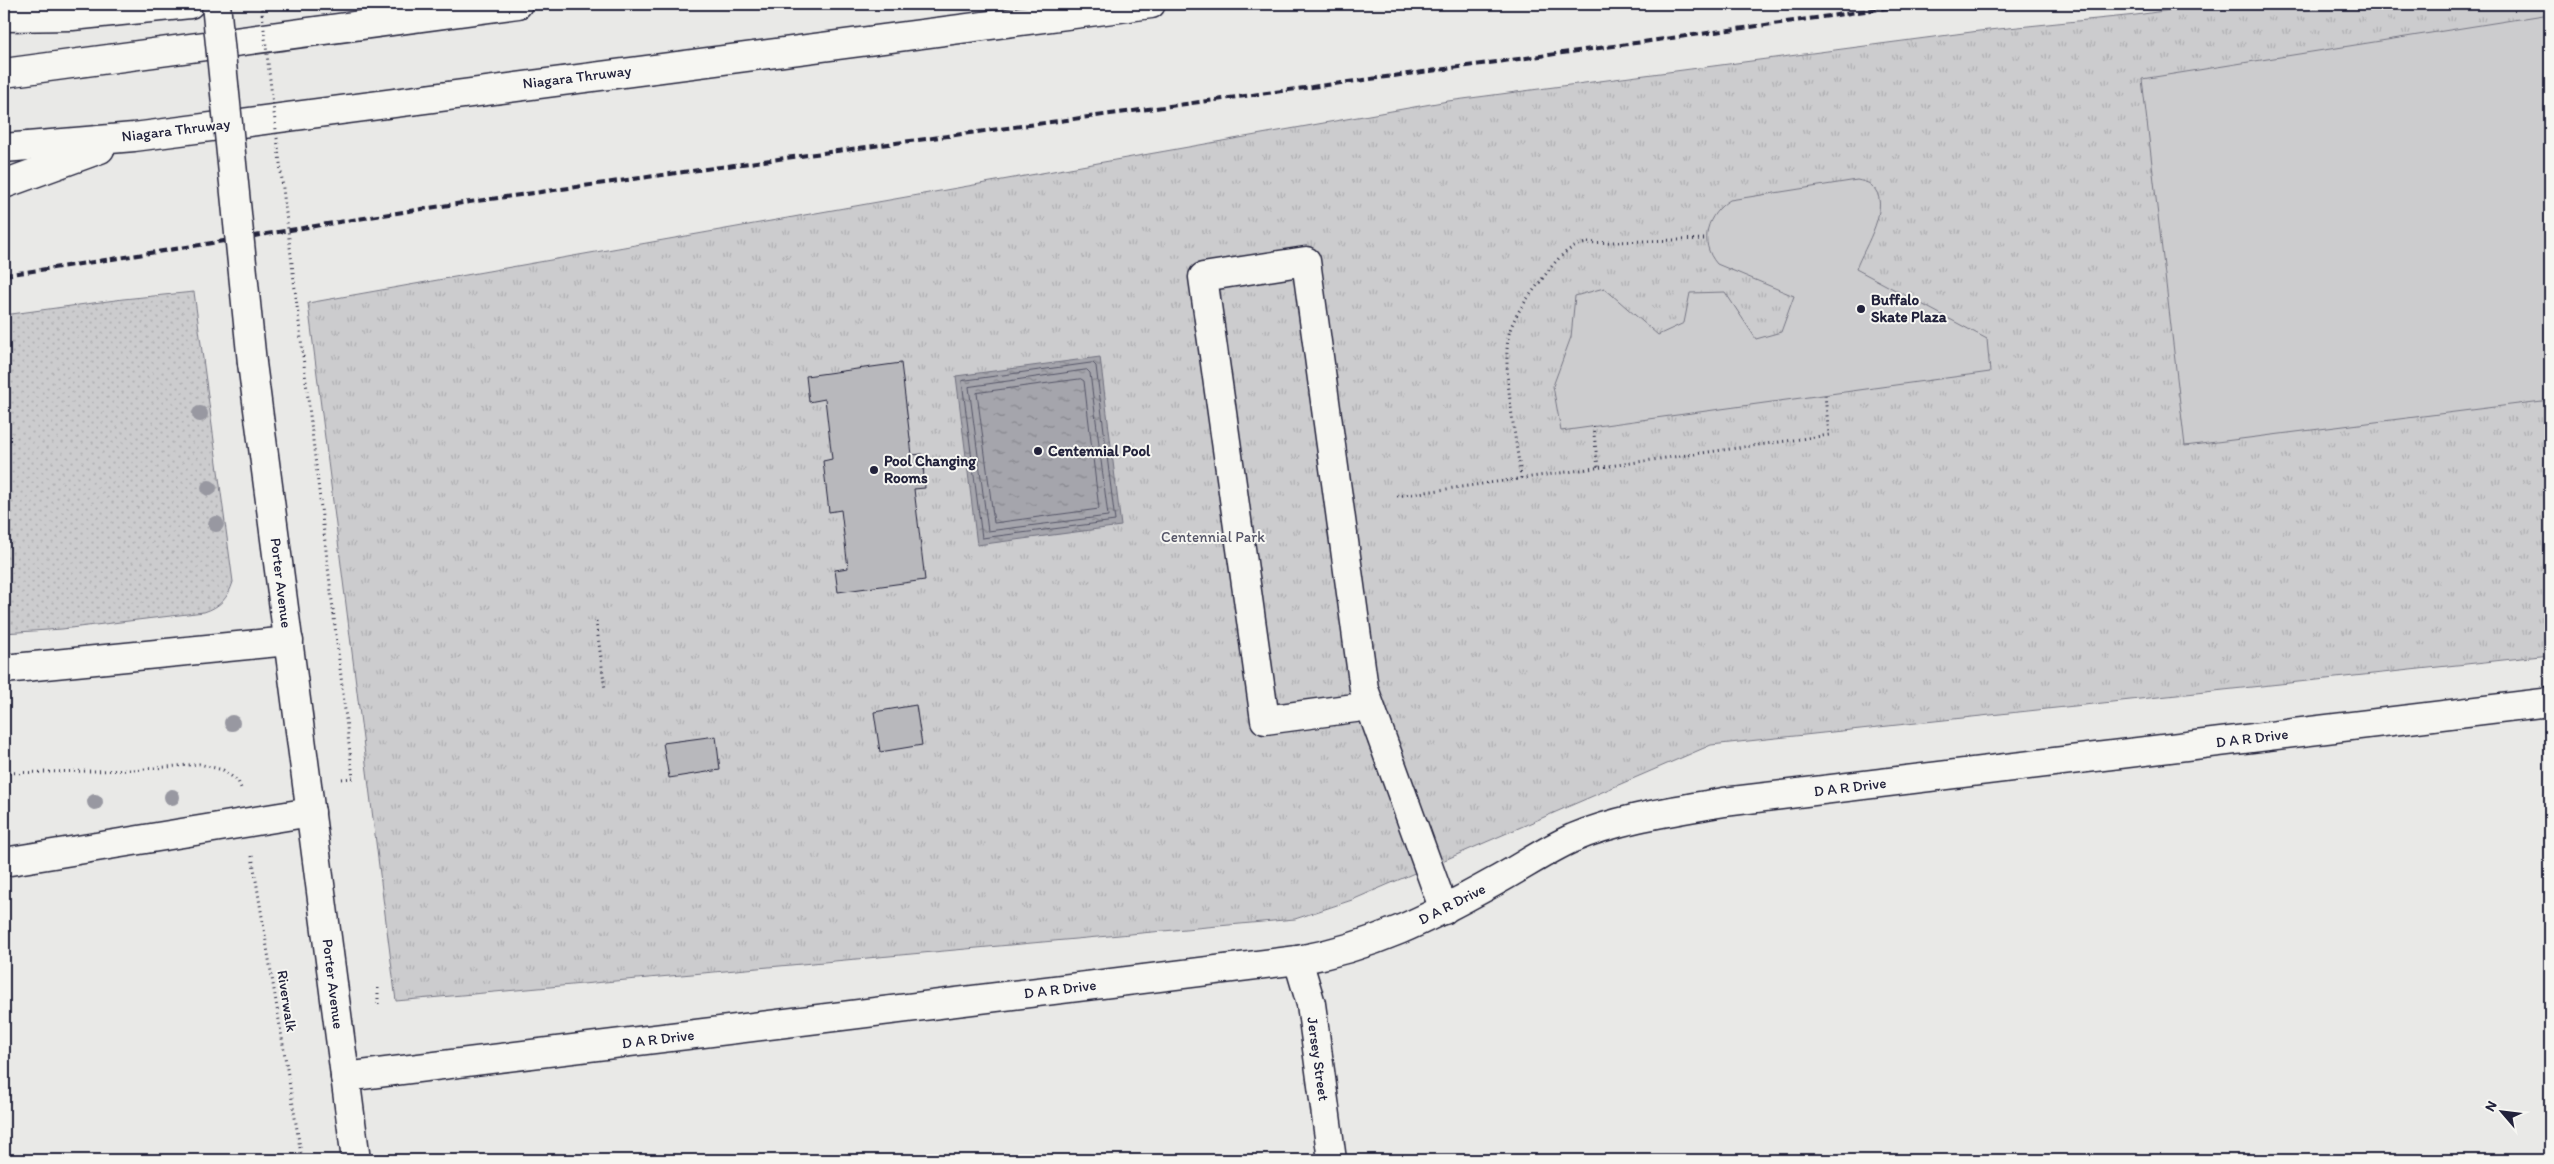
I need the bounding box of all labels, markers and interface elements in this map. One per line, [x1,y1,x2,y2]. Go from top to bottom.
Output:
street label: Niagara Thruway [522,61,632,93]
street label: Niagara Thruway [121,114,231,146]
place label: Buffalo Skate Plaza [1871,291,1947,326]
marker: Buffalo Skate Plaza [1855,303,1867,315]
place label: Centennial Pool [1048,442,1151,460]
marker: Centennial Pool [1032,445,1044,457]
place label: Pool Changing Rooms [884,452,976,487]
marker: Pool Changing Rooms [868,464,880,476]
park label: Centennial Park [1161,528,1265,546]
street label: Porter Avenue [267,537,295,629]
street label: D A R Drive [2215,725,2289,751]
street label: D A R Drive [1813,774,1887,800]
street label: D A R Drive [1416,879,1488,929]
street label: Porter Avenue [319,938,347,1030]
street label: Riverwalk [273,969,301,1034]
street label: D A R Drive [1023,976,1097,1002]
street label: Jersey Street [1303,1016,1333,1102]
street label: D A R Drive [621,1026,695,1052]
north arrow [2476,1086,2526,1136]
text: N [2481,1098,2501,1114]

